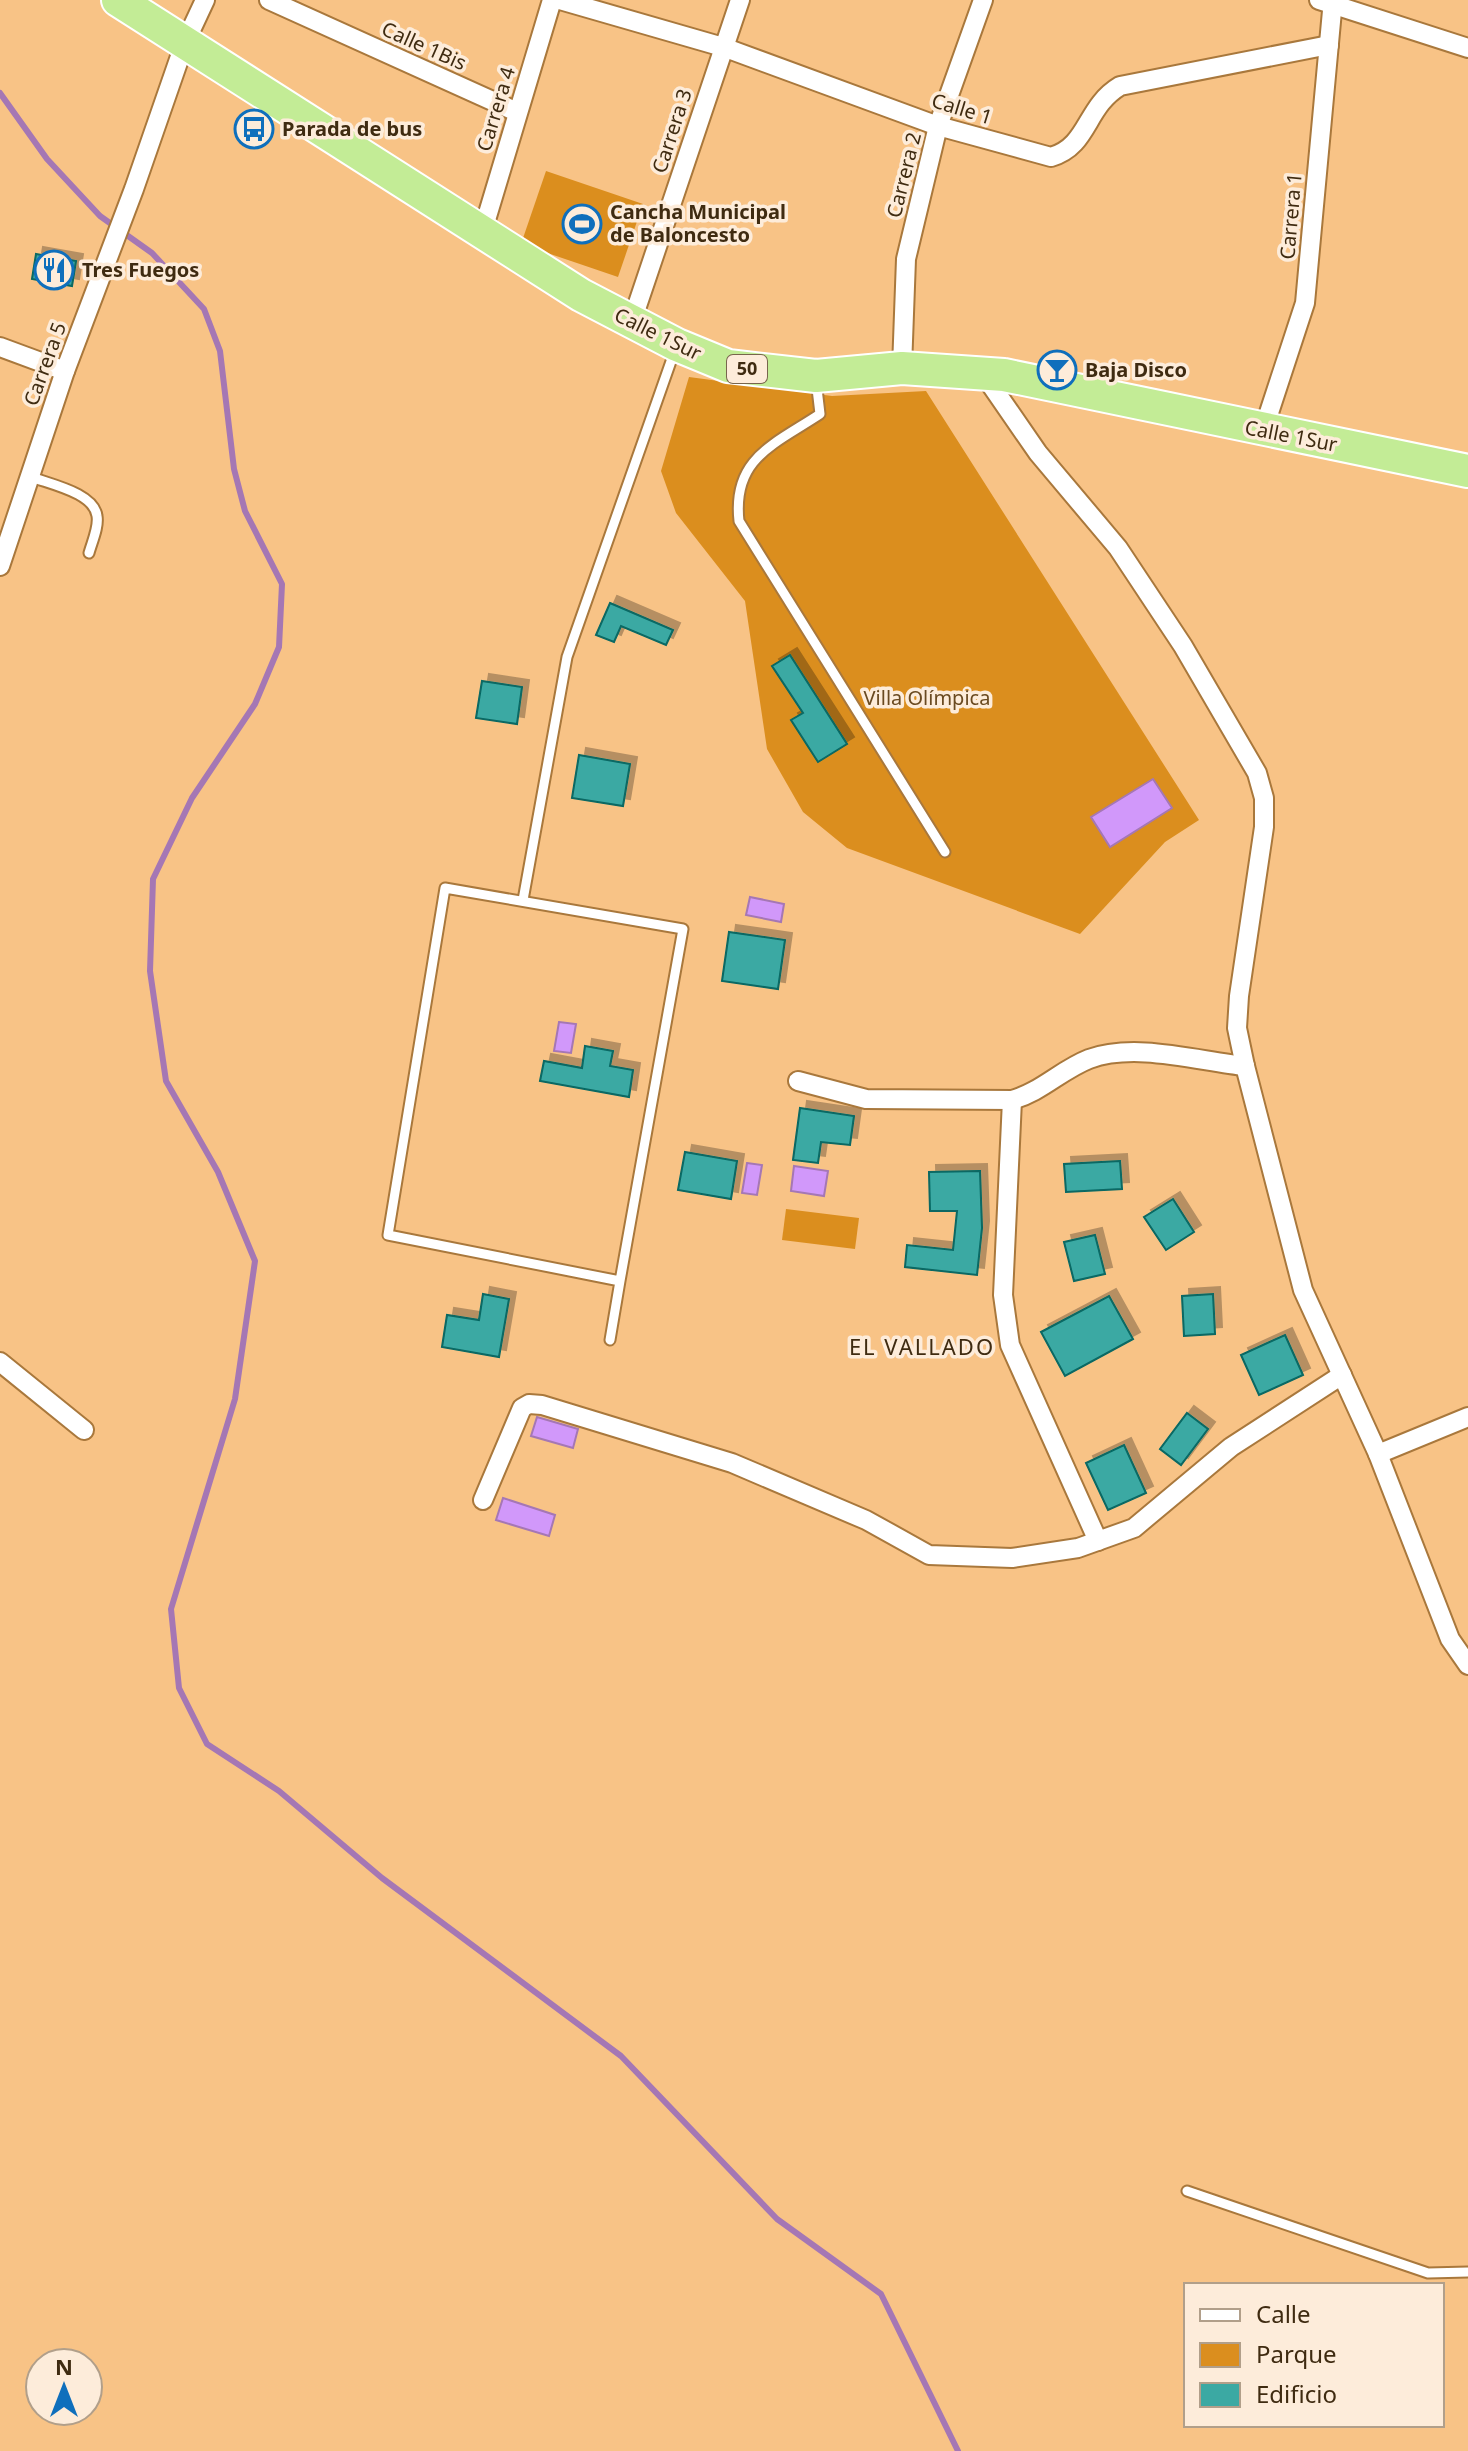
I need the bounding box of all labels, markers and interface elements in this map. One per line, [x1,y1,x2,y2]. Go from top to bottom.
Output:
street label: Calle 1Bis [378,15,471,76]
street label: Carrera 4 [470,63,521,154]
street label: Carrera 3 [645,85,698,176]
street label: Calle 1 [929,87,996,131]
bus stop icon: Parada de bus [233,108,275,150]
place label: Parada de bus [282,115,422,142]
street label: Carrera 2 [880,129,927,220]
street label: Carrera 1 [1273,171,1308,260]
place label: Cancha Municipal de Baloncesto [610,198,786,248]
sports icon: Cancha Municipal de Baloncesto [561,203,603,245]
restaurant icon: Tres Fuegos [33,249,75,291]
place label: Tres Fuegos [82,256,199,283]
street label: Calle 1Sur [610,301,706,366]
street label: Carrera 5 [17,318,72,409]
bar icon: Baja Disco [1036,349,1078,391]
road number: 50 [727,355,767,383]
place label: Baja Disco [1085,356,1187,383]
street label: Calle 1Sur [1243,413,1340,458]
park label: Villa Olímpica [864,684,990,711]
district label: EL VALLADO [849,1331,995,1361]
legend [1184,2283,1444,2427]
text: Calle [1256,2297,1311,2330]
text: Parque [1256,2337,1337,2370]
north arrow [24,2347,104,2427]
text: N [55,2351,73,2381]
text: Edificio [1256,2377,1337,2410]

